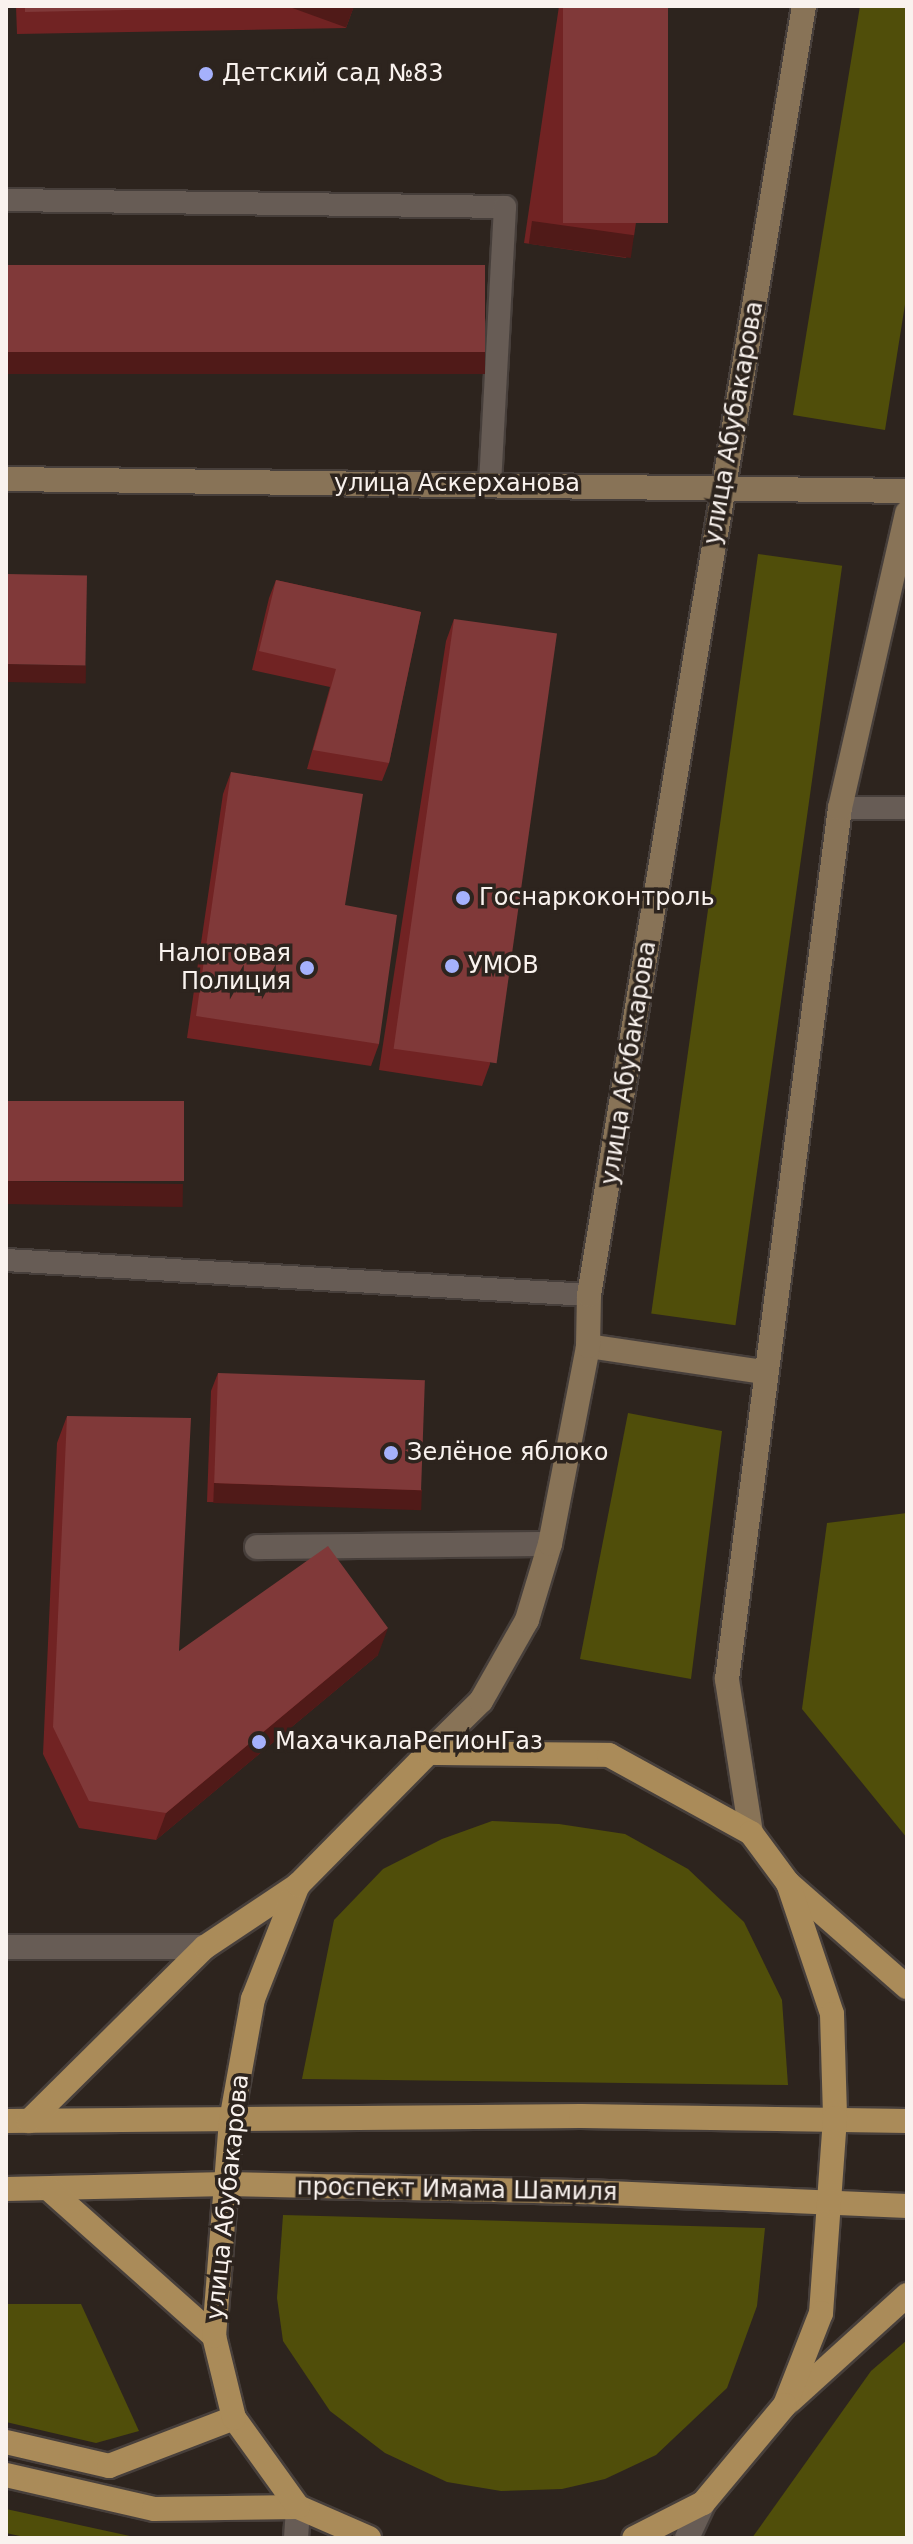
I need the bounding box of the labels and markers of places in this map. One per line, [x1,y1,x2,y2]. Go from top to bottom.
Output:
place label: Детский сад №83 [222,60,444,88]
marker: Детский сад №83 [197,65,215,83]
place label: Госнаркоконтроль [479,884,715,912]
marker: Госнаркоконтроль [454,889,472,907]
place label: Налоговая Полиция [158,940,291,996]
place label: УМОВ [468,952,539,980]
marker: УМОВ [443,957,461,975]
marker: Налоговая Полиция [298,959,316,977]
place label: Зелёное яблоко [407,1439,608,1467]
marker: Зелёное яблоко [382,1444,400,1462]
place label: МахачкалаРегионГаз [275,1728,543,1756]
marker: МахачкалаРегионГаз [250,1733,268,1751]

